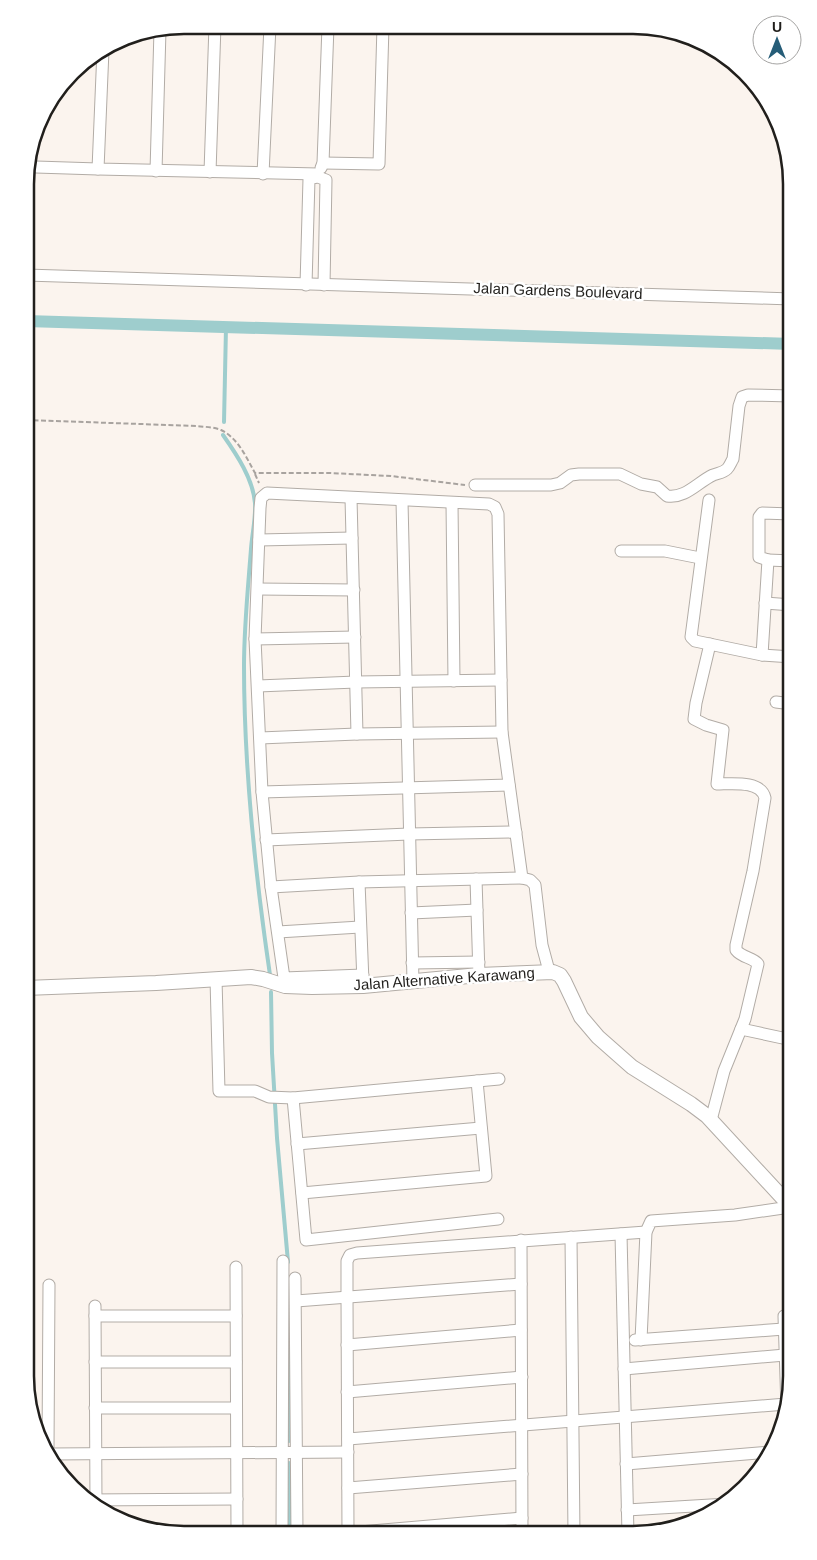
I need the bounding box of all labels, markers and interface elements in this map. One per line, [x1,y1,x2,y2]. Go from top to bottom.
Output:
north arrow [752,15,802,65]
text: U [772,19,782,35]
street label: Jalan Gardens Boulevard [473,279,643,302]
street label: Jalan Alternative Karawang [353,964,535,993]

